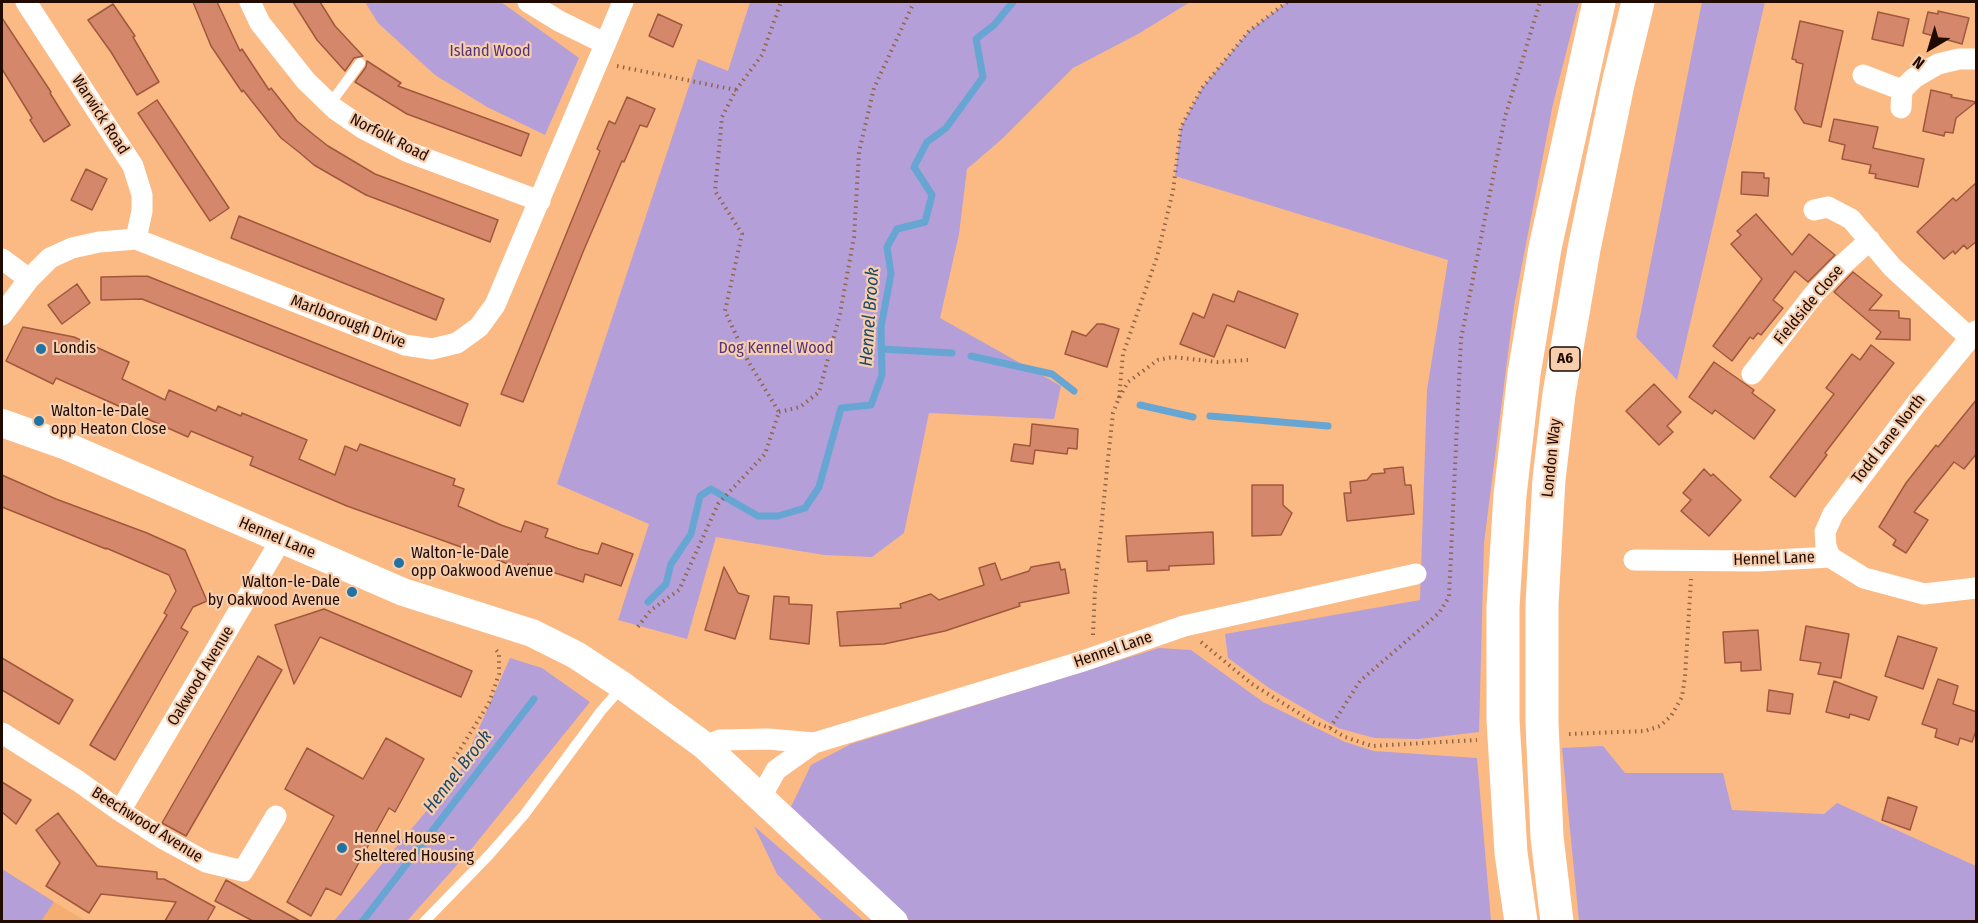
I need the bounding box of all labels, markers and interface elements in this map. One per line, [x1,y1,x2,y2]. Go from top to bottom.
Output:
north arrow [1900,18,1960,78]
park label: Island Wood [449,42,531,62]
text: N [1909,52,1928,73]
street label: Warwick Road [67,72,133,158]
street label: Norfolk Road [347,110,431,166]
street label: Fieldside Close [1770,261,1848,349]
water label: Hennel Brook [856,267,884,367]
street label: Marlborough Drive [288,291,408,353]
place label: Londis [53,339,96,359]
park label: Dog Kennel Wood [718,339,834,359]
marker: Londis [34,342,48,356]
road number: A6 [1550,347,1580,371]
street label: Todd Lane North [1848,390,1930,488]
place label: Walton-le-Dale opp Heaton Close [51,402,166,440]
marker: Walton-le-Dale opp Heaton Close [32,414,46,428]
street label: London Way [1538,418,1566,498]
street label: Hennel Lane [236,513,318,563]
place label: Walton-le-Dale opp Oakwood Avenue [411,544,553,582]
street label: Hennel Lane [1733,548,1815,570]
marker: Walton-le-Dale opp Oakwood Avenue [392,556,406,570]
place label: Walton-le-Dale by Oakwood Avenue [208,573,340,611]
marker: Walton-le-Dale by Oakwood Avenue [345,585,359,599]
street label: Oakwood Avenue [164,623,238,729]
street label: Hennel Lane [1071,628,1155,672]
water label: Hennel Brook [419,726,497,818]
street label: Beechwood Avenue [88,783,206,867]
place label: Hennel House - Sheltered Housing [354,829,474,867]
marker: Hennel House - Sheltered Housing [335,841,349,855]

